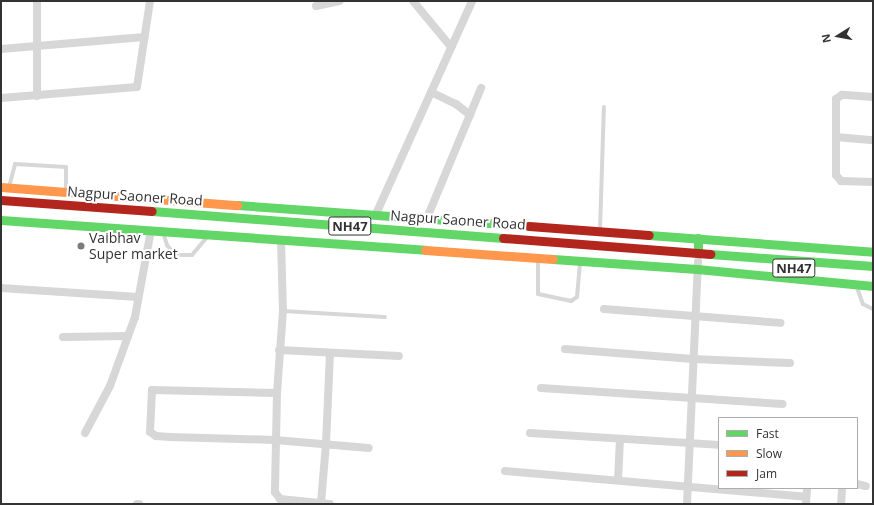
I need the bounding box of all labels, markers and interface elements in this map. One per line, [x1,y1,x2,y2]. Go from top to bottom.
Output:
north arrow [818,16,858,56]
text: N [818,33,834,44]
street label: Nagpur Saoner Road [67,183,203,209]
street label: Nagpur Saoner Road [390,207,526,233]
road number: NH47 [328,215,372,237]
place label: Vaibhav Super market [89,230,178,262]
marker: Vaibhav Super market [76,241,86,251]
road number: NH47 [772,257,816,279]
legend [718,417,858,489]
text: Fast [756,425,779,442]
text: Slow [756,445,782,462]
text: Jam [756,465,777,482]

